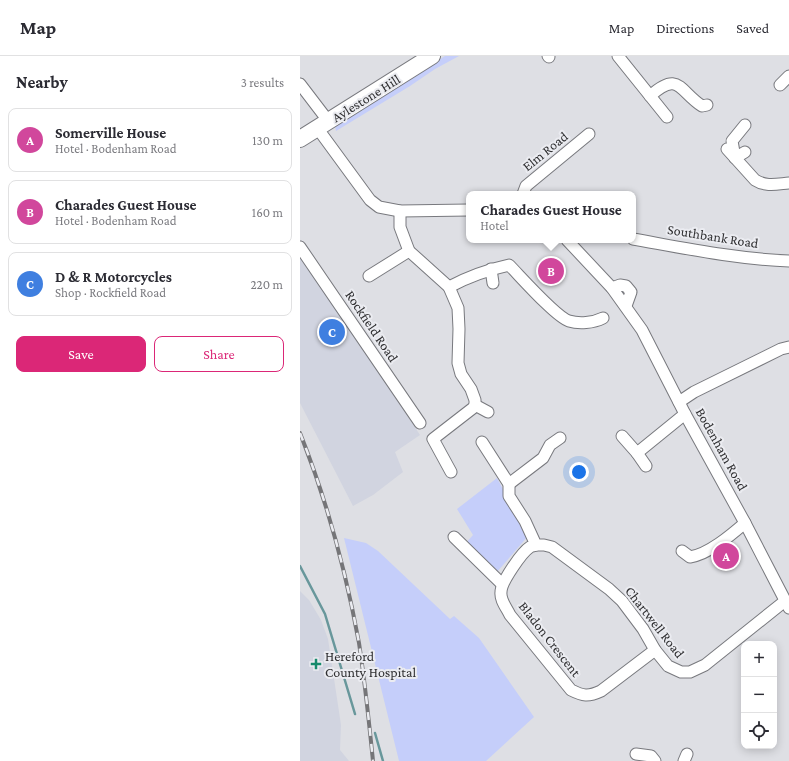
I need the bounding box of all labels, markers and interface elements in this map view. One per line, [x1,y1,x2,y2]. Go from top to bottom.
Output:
text: Map [20,17,56,38]
text: Map [609,20,634,36]
text: Directions [656,20,714,36]
text: Saved [736,20,769,36]
street label: Aylestone Hill [329,71,403,125]
text: Nearby [16,73,68,92]
text: 3 results [241,75,284,90]
text: Somerville House [55,125,166,141]
street label: Elm Road [519,128,571,174]
text: A [26,133,34,148]
text: 130 m [252,133,283,148]
text: Hotel · Bodenham Road [55,141,177,156]
popup [466,191,636,243]
text: Charades Guest House [55,197,196,213]
text: Charades Guest House [480,202,622,218]
text: B [26,205,34,220]
text: 160 m [252,205,283,220]
text: Hotel · Bodenham Road [55,213,177,228]
text: Hotel [480,218,509,233]
street label: Southbank Road [666,221,760,251]
pin: B [538,256,564,286]
text: D & R Motorcycles [55,269,172,285]
text: C [26,277,34,292]
text: 220 m [250,277,283,292]
text: Shop · Rockfield Road [55,285,166,300]
street label: Rockfield Road [342,287,402,365]
pin: C [319,317,345,347]
button: Save [16,336,146,372]
button: Share [154,336,284,372]
street label: Bodenham Road [693,405,752,494]
your location [569,462,589,482]
pin: A [713,541,739,571]
street label: Chartwell Road [622,583,688,661]
street label: Bladon Crescent [516,598,585,680]
map controls [741,641,777,749]
button: + [741,641,777,677]
place label: Hereford County Hospital [325,648,416,680]
marker: Hereford County Hospital [310,658,322,670]
button: − [741,677,777,713]
button: locate [741,713,777,749]

